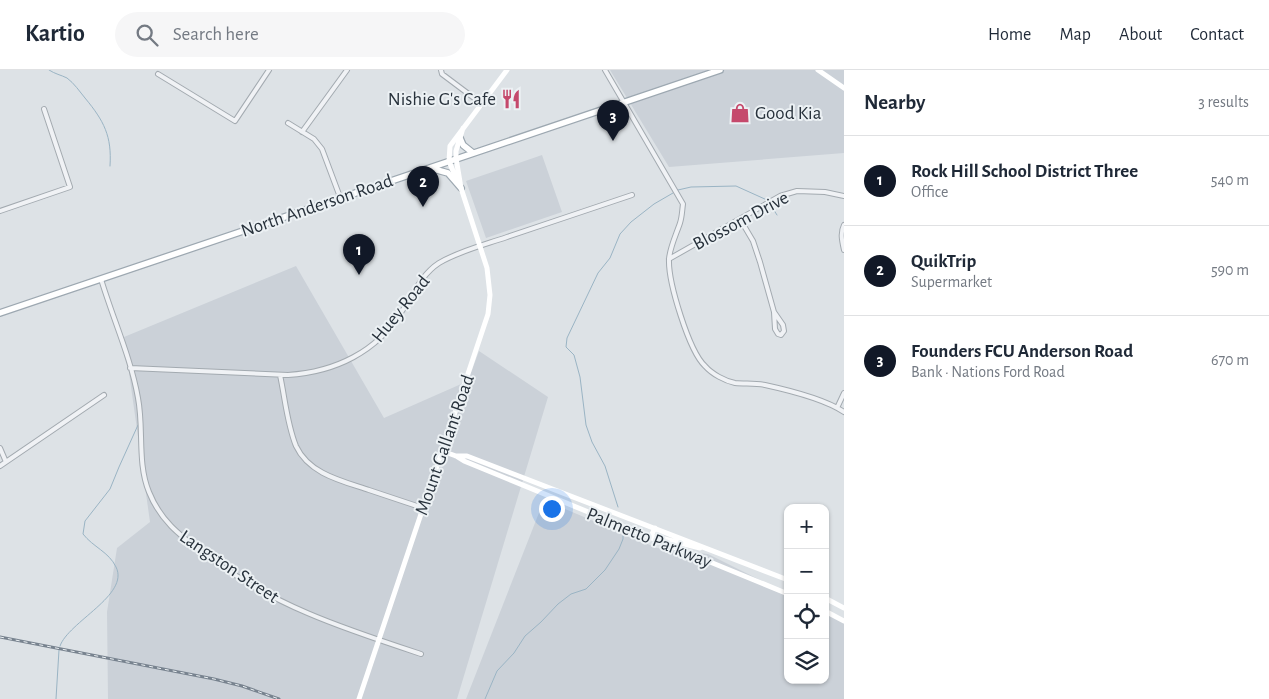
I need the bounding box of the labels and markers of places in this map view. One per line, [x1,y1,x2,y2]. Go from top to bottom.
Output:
restaurant icon: Nishie G's Cafe [500,88,522,110]
place label: Nishie G's Cafe [388,90,496,109]
pin: 3 [597,100,629,141]
shop icon: Good Kia [729,102,751,124]
place label: Good Kia [755,104,822,123]
pin: 2 [407,166,439,207]
pin: 1 [343,234,375,275]

